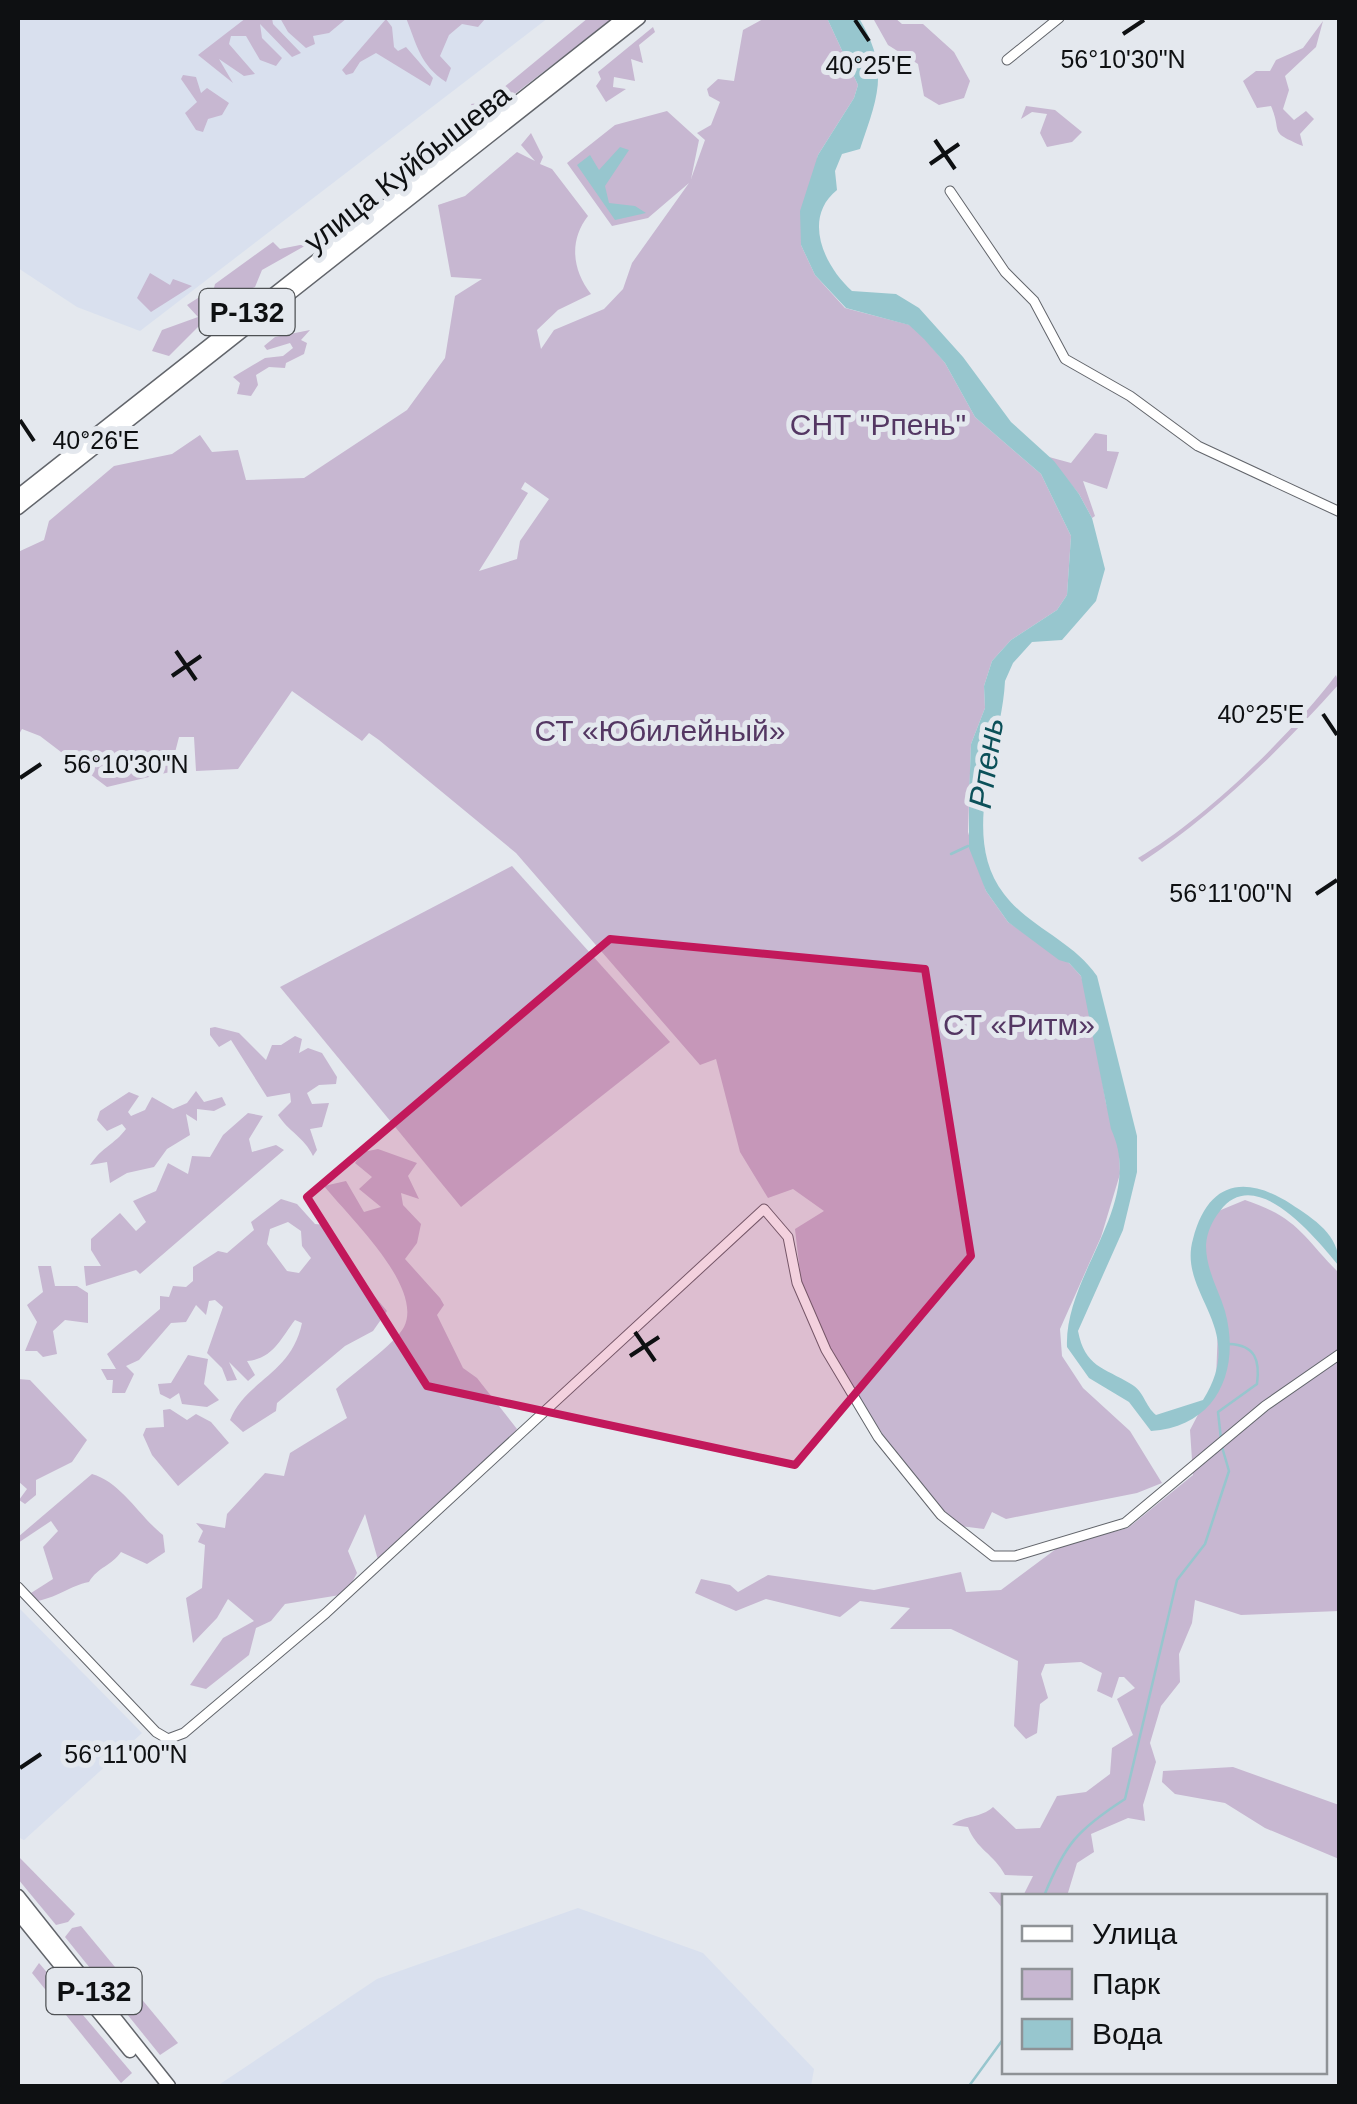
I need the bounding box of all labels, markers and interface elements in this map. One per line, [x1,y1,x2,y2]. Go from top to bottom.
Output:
text: 56°10'30"N [1060,45,1186,73]
text: 40°25'E [825,51,913,79]
street label: улица Куйбышева [298,77,517,259]
road number: Р-132 [200,289,294,335]
park label: СНТ "Рпень" [790,408,966,441]
text: 40°26'E [52,426,140,454]
text: 40°25'E [1217,700,1305,728]
park label: СТ «Юбилейный» [535,714,785,747]
water label: Рпень [962,715,1010,811]
text: 56°10'30"N [63,750,189,778]
text: 56°11'00"N [1169,879,1293,907]
park label: СТ «Ритм» [943,1008,1095,1041]
text: 56°11'00"N [64,1740,188,1768]
legend [1002,1894,1327,2074]
text: Улица [1092,1917,1177,1950]
text: Парк [1092,1967,1161,2000]
road number: Р-132 [46,1968,142,2014]
text: Вода [1092,2017,1163,2050]

